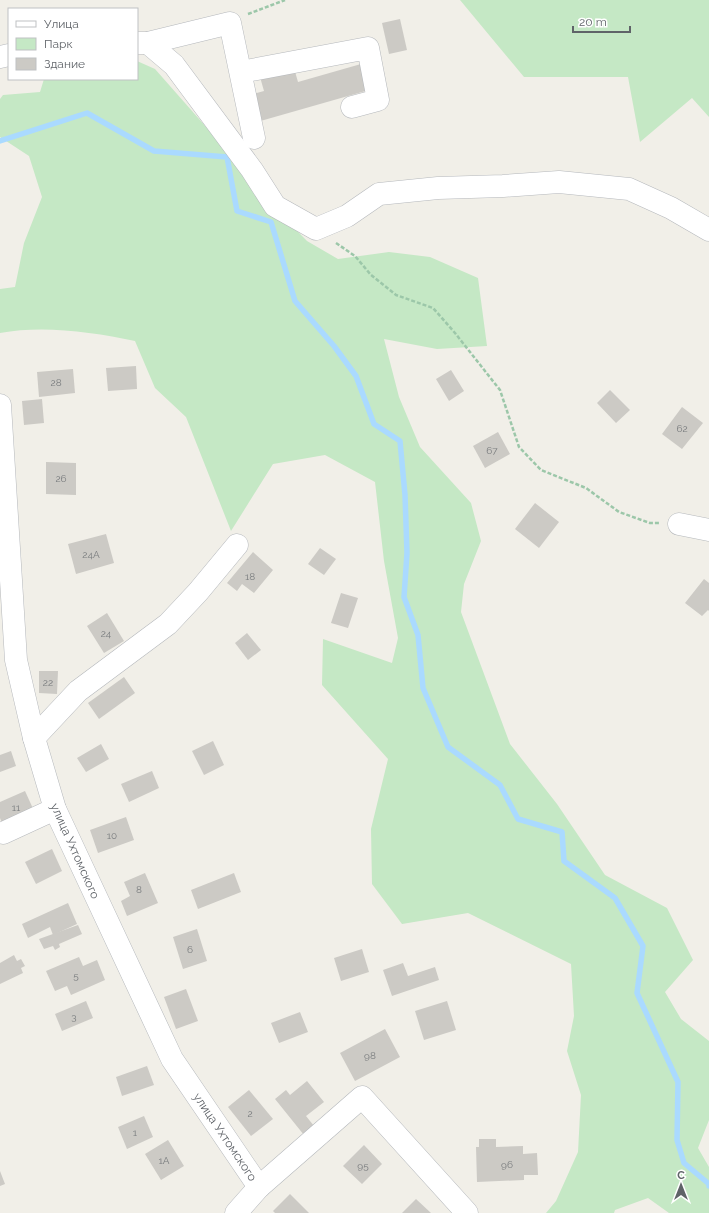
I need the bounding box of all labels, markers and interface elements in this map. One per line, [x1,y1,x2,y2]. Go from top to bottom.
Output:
legend [8,8,138,80]
scale bar [573,8,630,34]
text: 20 m [579,15,607,29]
text: Улица [44,17,79,31]
text: Парк [44,37,73,51]
text: Здание [44,57,85,71]
house number: 28 [50,377,62,388]
house number: 62 [676,423,688,434]
house number: 67 [486,445,498,456]
house number: 26 [55,473,67,484]
house number: 24А [82,549,100,560]
house number: 18 [245,571,255,582]
house number: 24 [101,628,112,639]
house number: 22 [43,677,53,688]
street label: улица Ухтомского [48,801,102,901]
house number: 11 [12,802,21,813]
house number: 10 [107,830,117,841]
house number: 8 [136,884,142,895]
house number: 6 [187,944,193,955]
house number: 5 [73,970,79,981]
house number: 3 [71,1011,77,1022]
house number: 98 [364,1050,376,1061]
street label: улица Ухтомского [190,1090,260,1184]
house number: 2 [247,1108,253,1119]
house number: 1 [133,1127,138,1138]
house number: 1А [158,1155,170,1166]
house number: 96 [501,1159,513,1170]
house number: 95 [357,1160,369,1171]
north arrow [661,1165,701,1205]
text: С [677,1169,685,1182]

